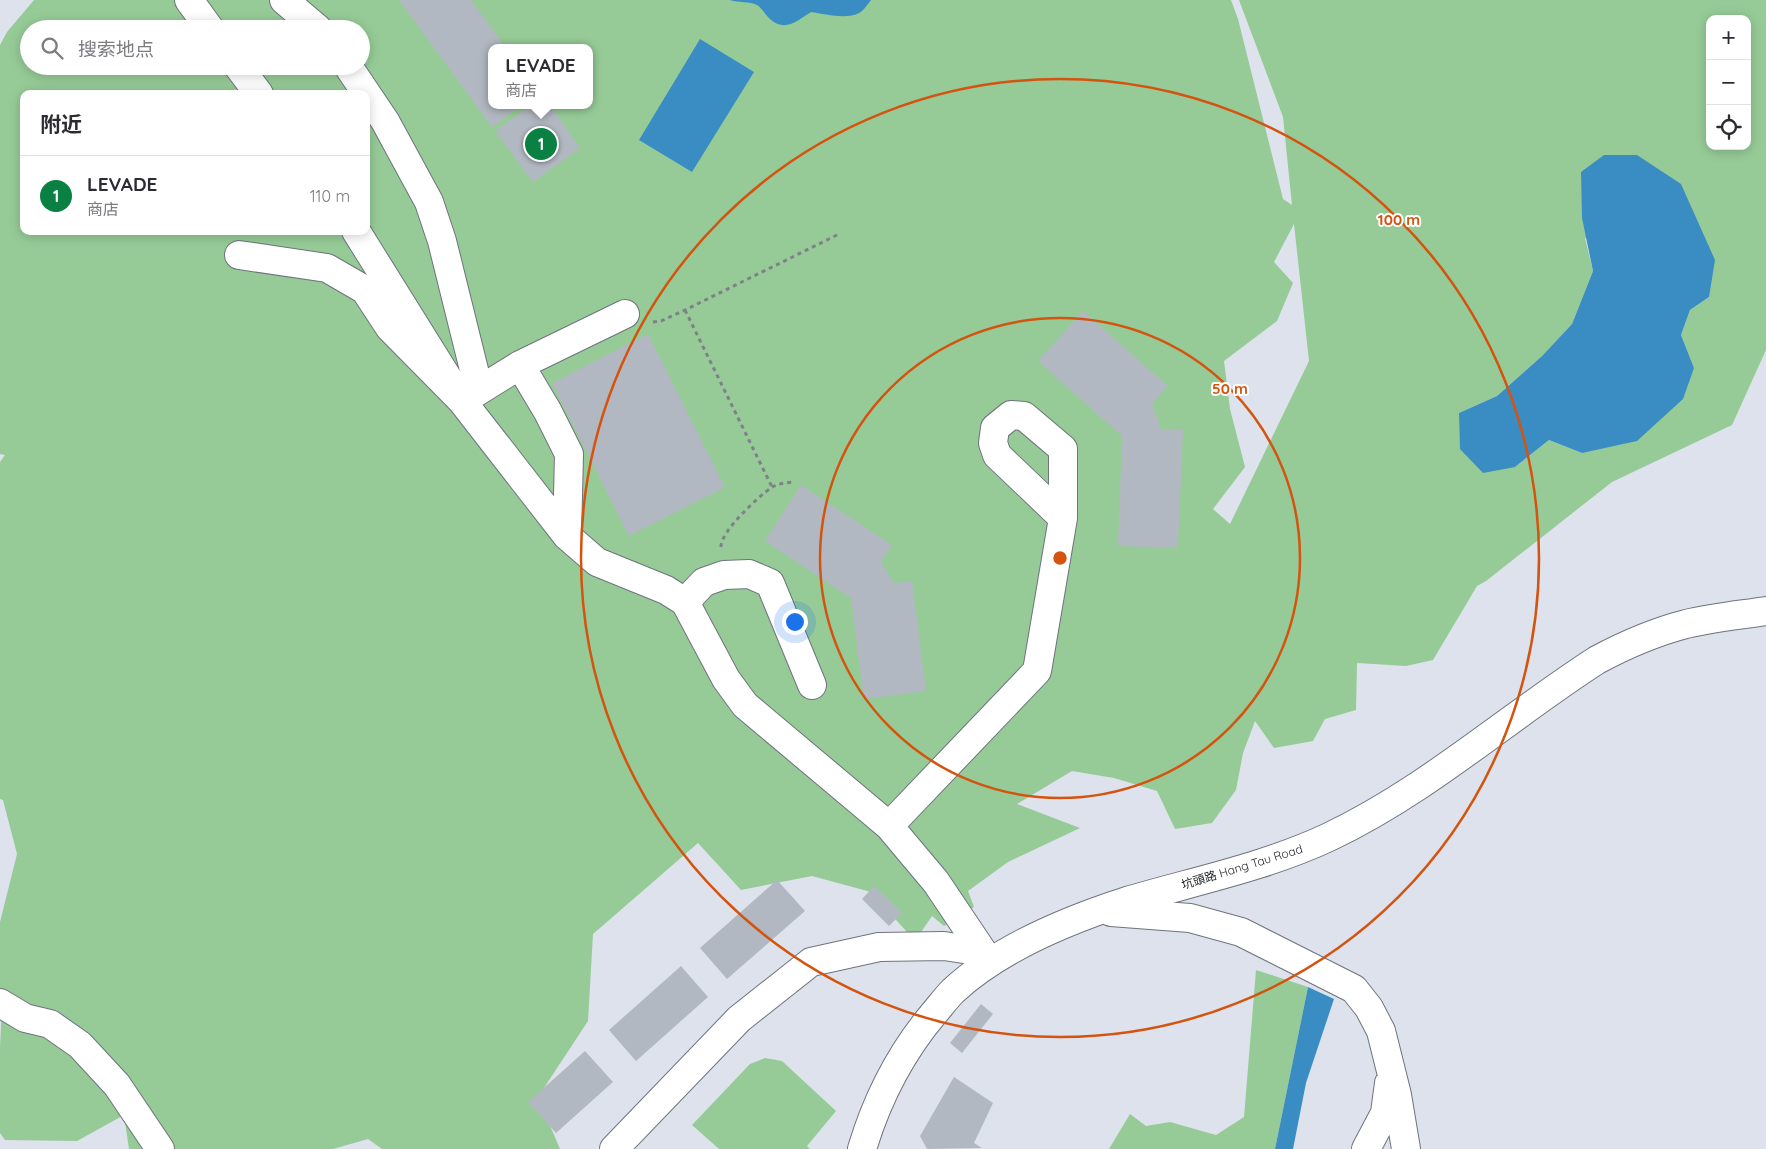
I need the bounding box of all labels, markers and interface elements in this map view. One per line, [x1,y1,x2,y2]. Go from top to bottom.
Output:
map controls [1706,15,1751,150]
button: + [1706,15,1751,60]
search box [20,20,370,75]
icon: search [38,34,66,62]
text: 搜索地点 [78,37,154,61]
popup [488,44,593,109]
text: LEVADE [505,53,576,77]
button: − [1706,60,1751,105]
text: 商店 [505,80,537,100]
button: locate [1706,105,1751,150]
text: 附近 [40,111,82,137]
pin: 1 [525,125,557,163]
text: LEVADE [87,172,157,196]
text: 1 [53,186,59,206]
text: 110 m [310,186,350,206]
text: 商店 [87,199,119,219]
text: 100 m [1378,210,1420,229]
text: 50 m [1212,379,1248,398]
centre of rings [1051,549,1069,567]
your location [782,609,808,635]
street label: 坑頭路 Hang Tau Road [1179,841,1304,892]

